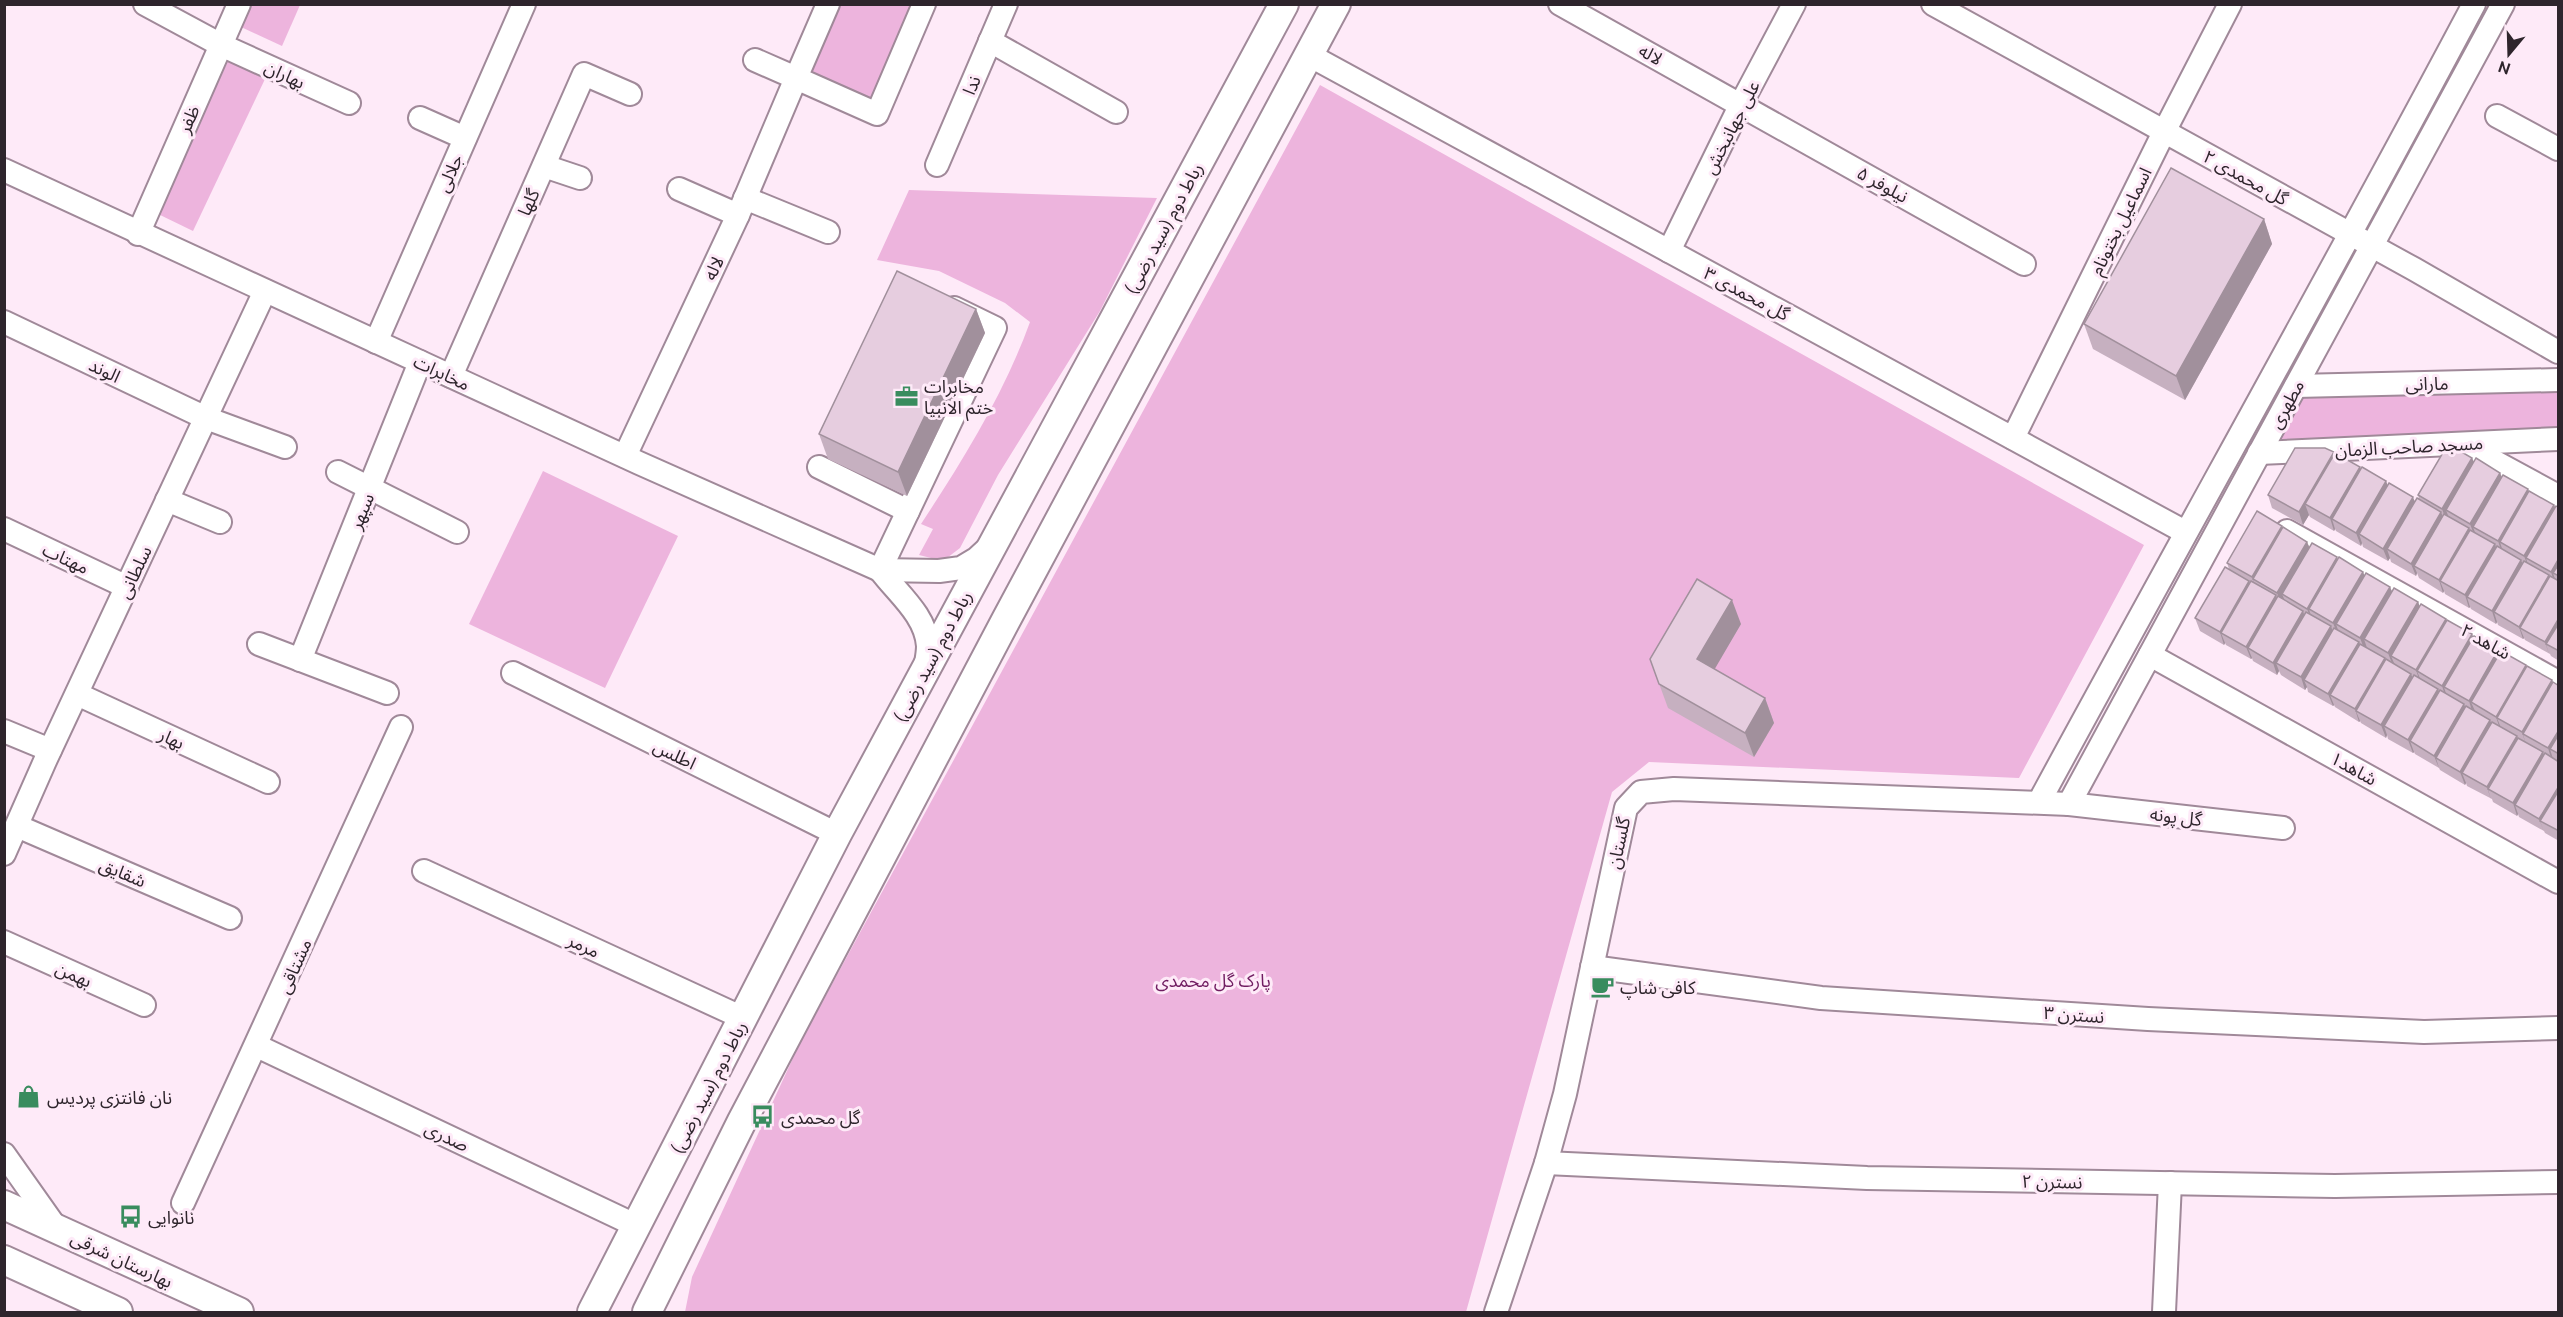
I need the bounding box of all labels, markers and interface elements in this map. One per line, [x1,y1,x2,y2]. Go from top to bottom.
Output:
north arrow [2479,24,2539,84]
street label: لاله [1636,39,1666,69]
street label: بهاران [261,56,308,94]
text: N [2496,58,2513,79]
street label: ندا [958,72,984,98]
street label: علی جهانبخش [1699,77,1765,178]
street label: ظفر [173,102,205,138]
street label: گل محمدی ۲ [2199,146,2292,210]
street label: جلالی [432,151,468,196]
street label: رباط دوم (سید رضی) [1120,159,1210,299]
street label: نیلوفر ۵ [1853,162,1912,208]
street label: اسماعیل بختونام [2085,164,2159,280]
street label: گلها [513,185,544,219]
street label: لاله [699,253,727,283]
street label: گل محمدی ۳ [1700,262,1794,326]
street label: مخابرات [410,350,473,396]
street label: الوند [85,354,124,388]
street label: مارانی [2405,373,2449,395]
place label: مخابرات ختم الانبیا [924,376,993,421]
street label: مطهری [2265,376,2309,433]
office icon: مخابرات ختم الانبیا [893,383,919,409]
street label: مسجد صاحب الزمان [2334,432,2484,462]
street label: سپهر [344,490,379,534]
street label: مهتاب [39,539,92,578]
street label: سلطانی [113,543,157,602]
street label: رباط دوم (سید رضی) [889,587,979,727]
street label: شاهد ۲ [2458,619,2514,663]
street label: بهار [154,723,188,754]
street label: اطلس [650,735,699,775]
street label: شاهد۱ [2327,747,2381,789]
street label: گل پونه [2149,803,2204,831]
street label: گلستان [1603,815,1635,871]
street label: شقایق [96,853,149,892]
street label: مرمر [563,929,603,963]
street label: مشتاقی [273,935,317,997]
street label: بهمن [52,957,95,993]
park label: پارک گل محمدی [1155,970,1271,992]
cafe icon: کافی شاپ [1589,974,1615,1000]
place label: کافی شاپ [1620,977,1696,1000]
street label: نسترن ۳ [2043,1002,2105,1028]
street label: رباط دوم (سید رضی) [666,1018,754,1159]
shop icon: نان فانتزی پردیس [16,1084,42,1110]
place label: نان فانتزی پردیس [47,1087,172,1109]
bus stop icon: گل محمدی [750,1104,776,1130]
place label: گل محمدی [781,1107,861,1129]
street label: صدری [421,1117,472,1157]
street label: نسترن ۲ [2021,1170,2083,1194]
bus stop icon: نانوایی [117,1204,143,1230]
place label: نانوایی [148,1207,194,1229]
street label: بهارستان شرقی [67,1227,176,1293]

